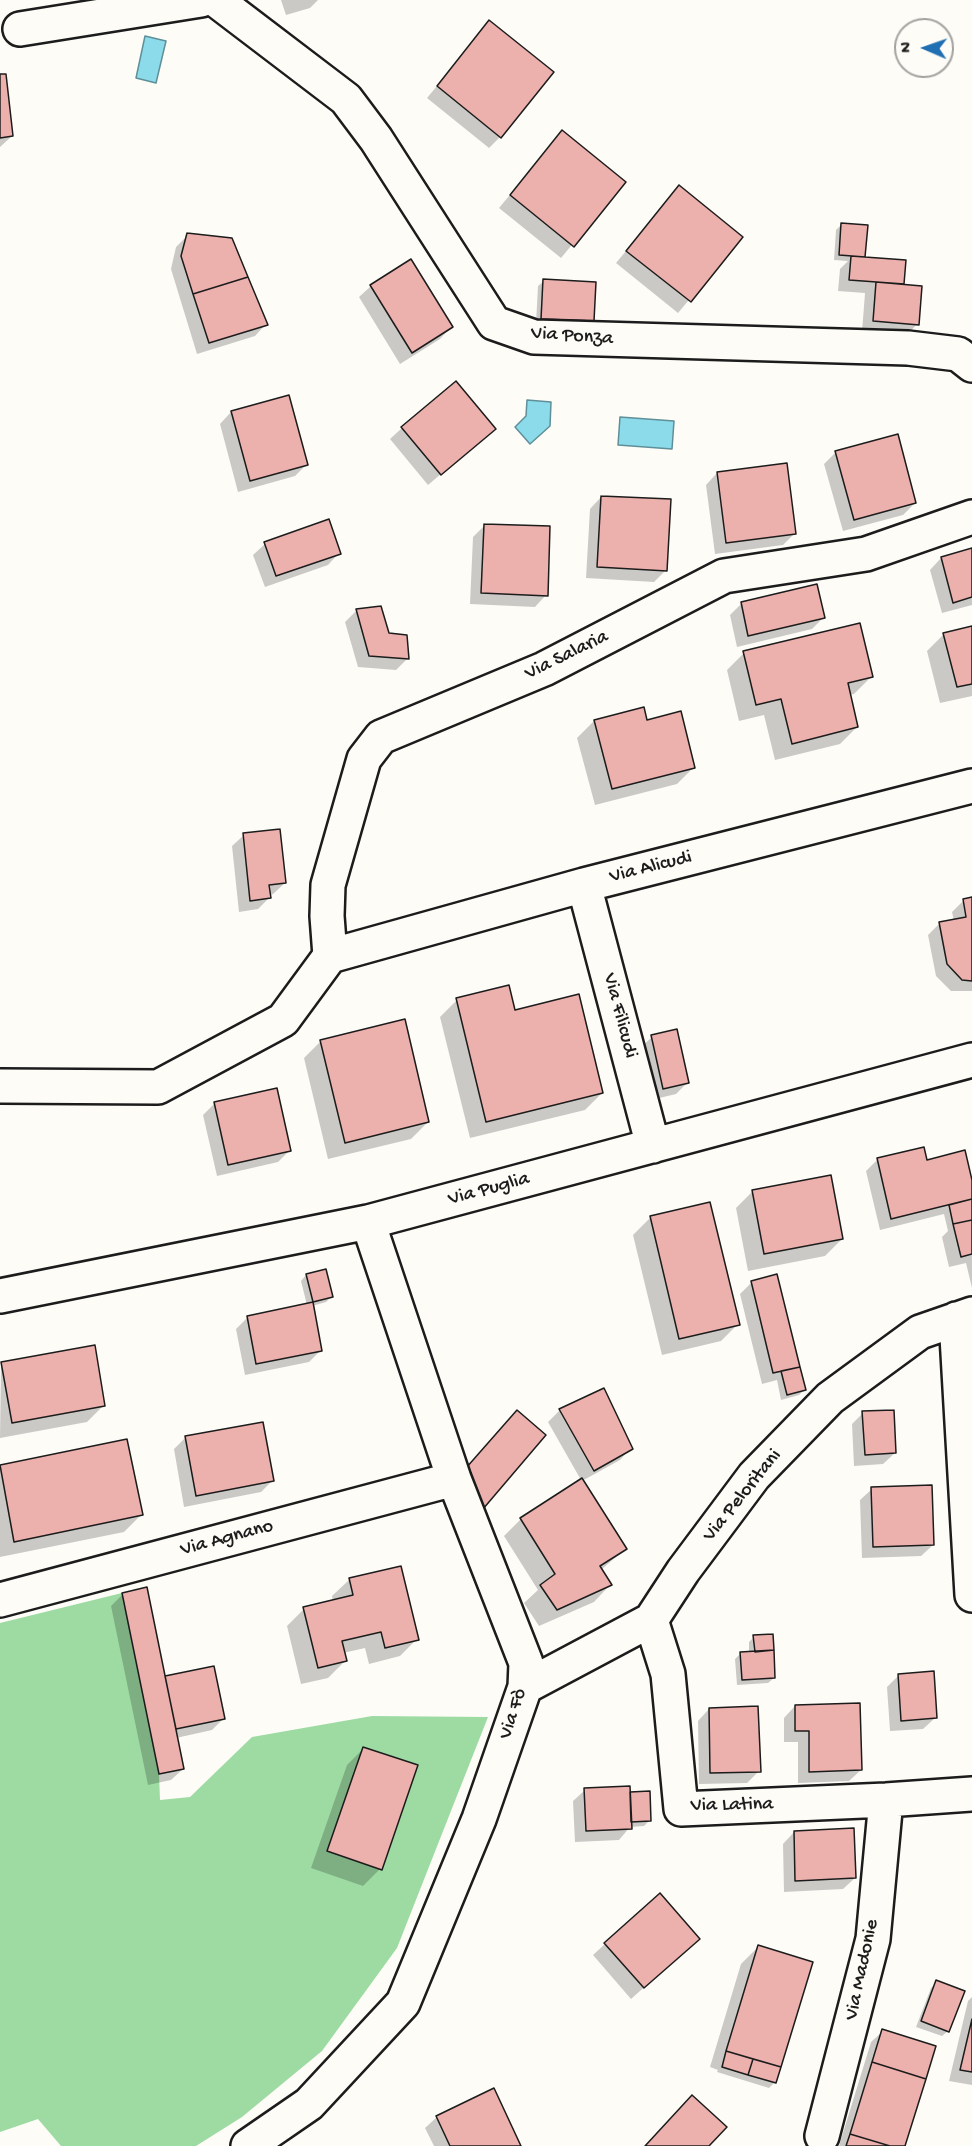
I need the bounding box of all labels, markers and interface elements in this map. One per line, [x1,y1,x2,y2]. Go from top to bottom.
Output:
north arrow [894,18,954,78]
text: N [898,42,917,53]
street label: Via Ponza [530,322,614,352]
street label: Via Salaria [521,626,613,686]
street label: Via Alicudi [607,846,695,890]
street label: Via Filicudi [596,971,642,1061]
street label: Via Puglia [446,1168,532,1212]
street label: Via Peloritani [698,1445,788,1547]
street label: Via Agnano [178,1515,276,1563]
street label: Via Fò [495,1686,533,1742]
street label: Via Latina [690,1793,774,1819]
street label: Via Madonie [841,1917,885,2023]

